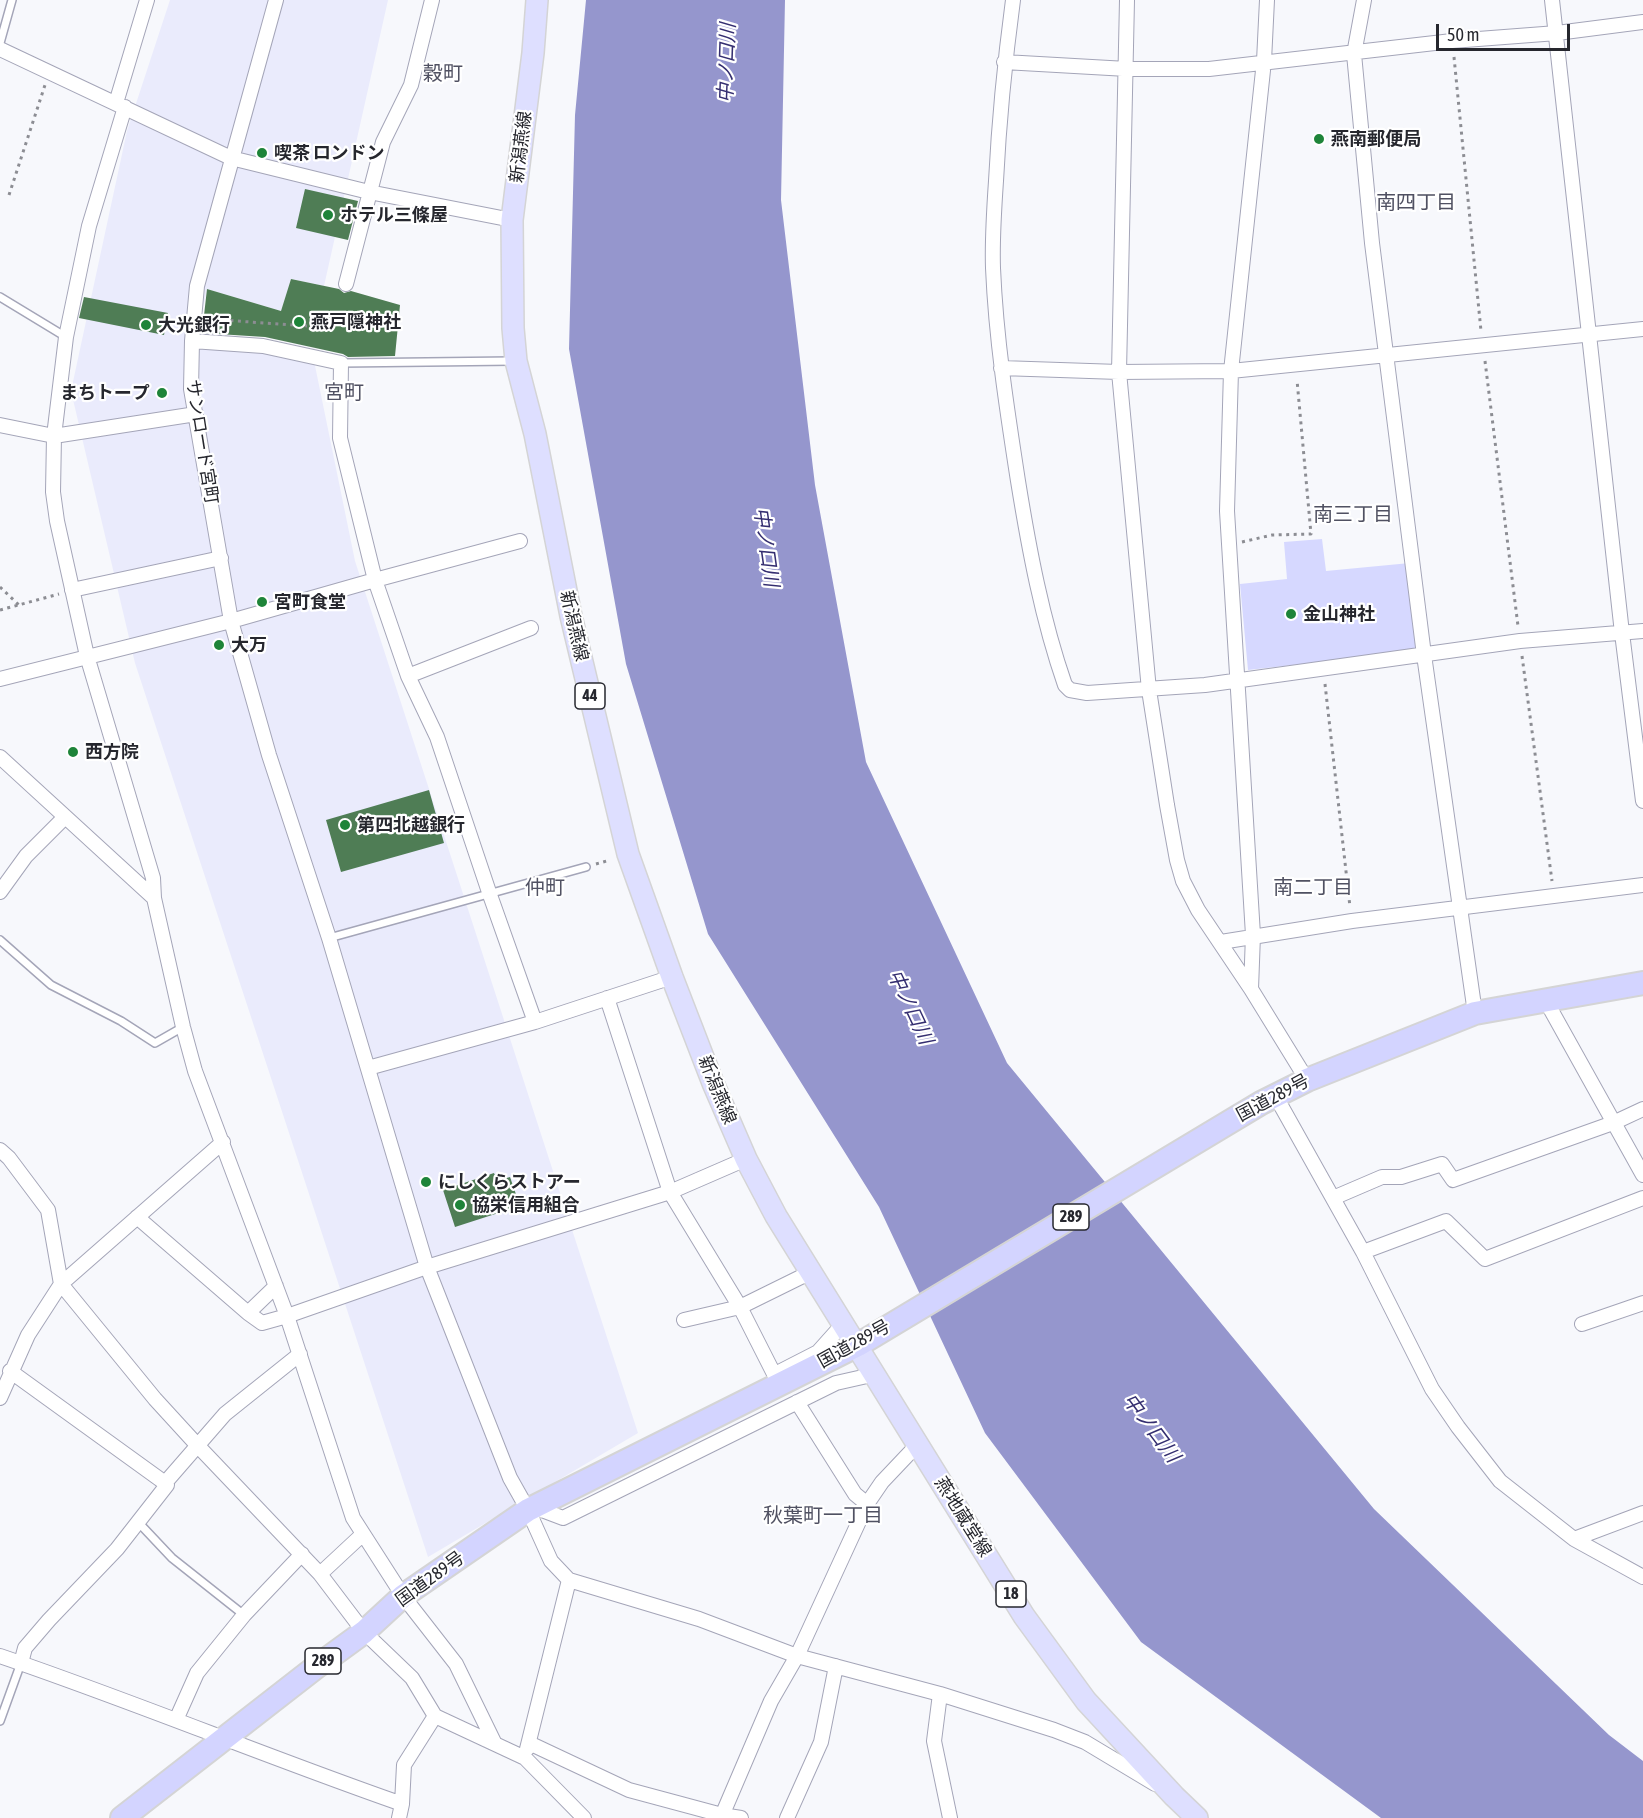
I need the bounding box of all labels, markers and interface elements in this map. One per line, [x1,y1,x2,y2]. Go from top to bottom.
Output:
scale bar [1439,12,1572,50]
water label: 中ノ口川 [714,23,740,103]
text: 50 m [1447,24,1479,45]
district label: 穀町 [423,62,463,86]
street label: 新潟燕線 [506,110,536,184]
place label: 燕南郵便局 [1331,128,1421,150]
marker: 燕南郵便局 [1312,132,1326,146]
place label: 喫茶 ロンドン [274,142,384,164]
marker: 喫茶 ロンドン [255,146,269,160]
district label: 南四丁目 [1376,191,1456,215]
place label: ホテル三條屋 [340,204,448,226]
marker: ホテル三條屋 [321,208,335,222]
place label: 燕戸隠神社 [311,311,401,333]
place label: 大光銀行 [158,314,230,336]
marker: 燕戸隠神社 [292,315,306,329]
marker: 大光銀行 [139,318,153,332]
street label: サンロード宮町 [181,378,223,506]
district label: 宮町 [324,381,364,405]
place label: まちトープ [60,382,150,404]
marker: まちトープ [155,386,169,400]
district label: 南三丁目 [1313,503,1393,527]
water label: 中ノ口川 [749,506,783,588]
street label: 新潟燕線 [555,588,593,664]
place label: 宮町食堂 [274,591,346,613]
marker: 宮町食堂 [255,595,269,609]
place label: 金山神社 [1303,603,1375,625]
marker: 金山神社 [1284,607,1298,621]
place label: 大万 [231,634,267,656]
marker: 大万 [212,638,226,652]
road number: 44 [575,683,605,709]
place label: 西方院 [85,741,139,763]
marker: 西方院 [66,745,80,759]
place label: 第四北越銀行 [357,814,465,836]
marker: 第四北越銀行 [338,818,352,832]
district label: 仲町 [525,876,565,900]
district label: 南二丁目 [1273,876,1353,900]
water label: 中ノ口川 [882,966,938,1048]
street label: 新潟燕線 [694,1053,740,1127]
street label: 国道289号 [1233,1070,1313,1126]
place label: にしくらストアー [438,1171,581,1193]
marker: にしくらストアー [419,1175,433,1189]
place label: 協栄信用組合 [472,1194,580,1216]
marker: 協栄信用組合 [453,1198,467,1212]
road number: 289 [1053,1204,1089,1230]
street label: 国道289号 [814,1315,894,1373]
water label: 中ノ口川 [1117,1389,1185,1467]
street label: 燕地蔵堂線 [930,1473,996,1561]
district label: 秋葉町一丁目 [763,1504,883,1528]
street label: 国道289号 [392,1547,468,1611]
road number: 18 [996,1581,1026,1607]
road number: 289 [305,1648,341,1674]

